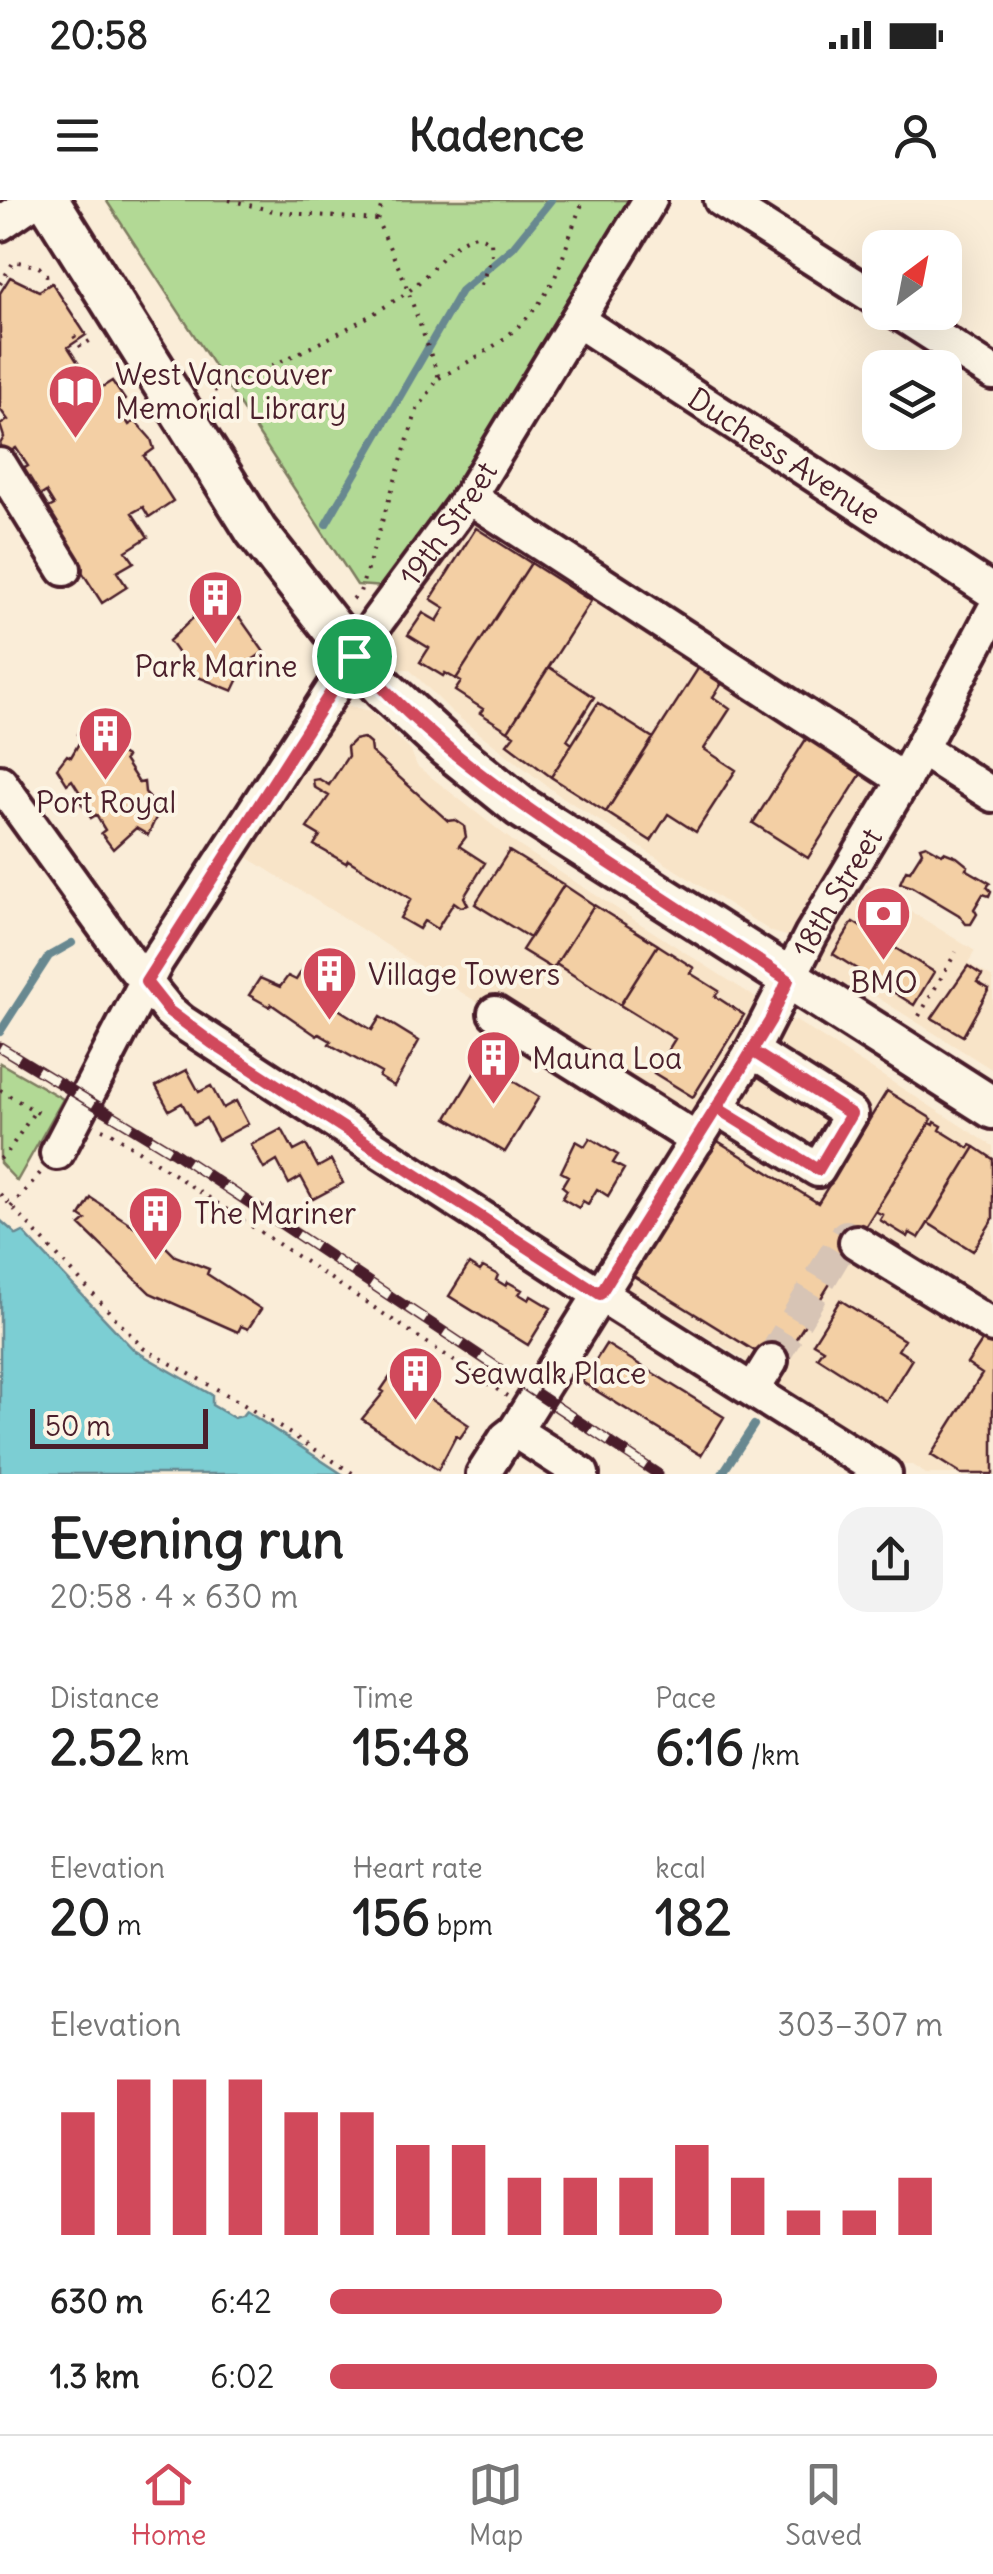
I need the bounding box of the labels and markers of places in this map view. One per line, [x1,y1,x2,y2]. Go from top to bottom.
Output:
place label: West Vancouver Memorial Library [115,355,346,427]
library icon: West Vancouver Memorial Library [46,361,106,440]
building icon: Park Marine [186,568,246,647]
pin [312,614,397,699]
place label: Park Marine [135,647,297,685]
building icon: Port Royal [76,704,136,783]
place label: Port Royal [36,783,176,821]
bank icon: BMO [854,884,914,963]
building icon: Village Towers [299,944,359,1023]
place label: Village Towers [368,955,560,993]
place label: BMO [850,963,918,1001]
building icon: Mauna Loa [463,1028,523,1107]
place label: Mauna Loa [532,1039,682,1077]
building icon: The Mariner [125,1183,185,1262]
place label: The Mariner [194,1194,356,1232]
building icon: Seawalk Place [385,1343,445,1422]
place label: Seawalk Place [454,1354,646,1392]

